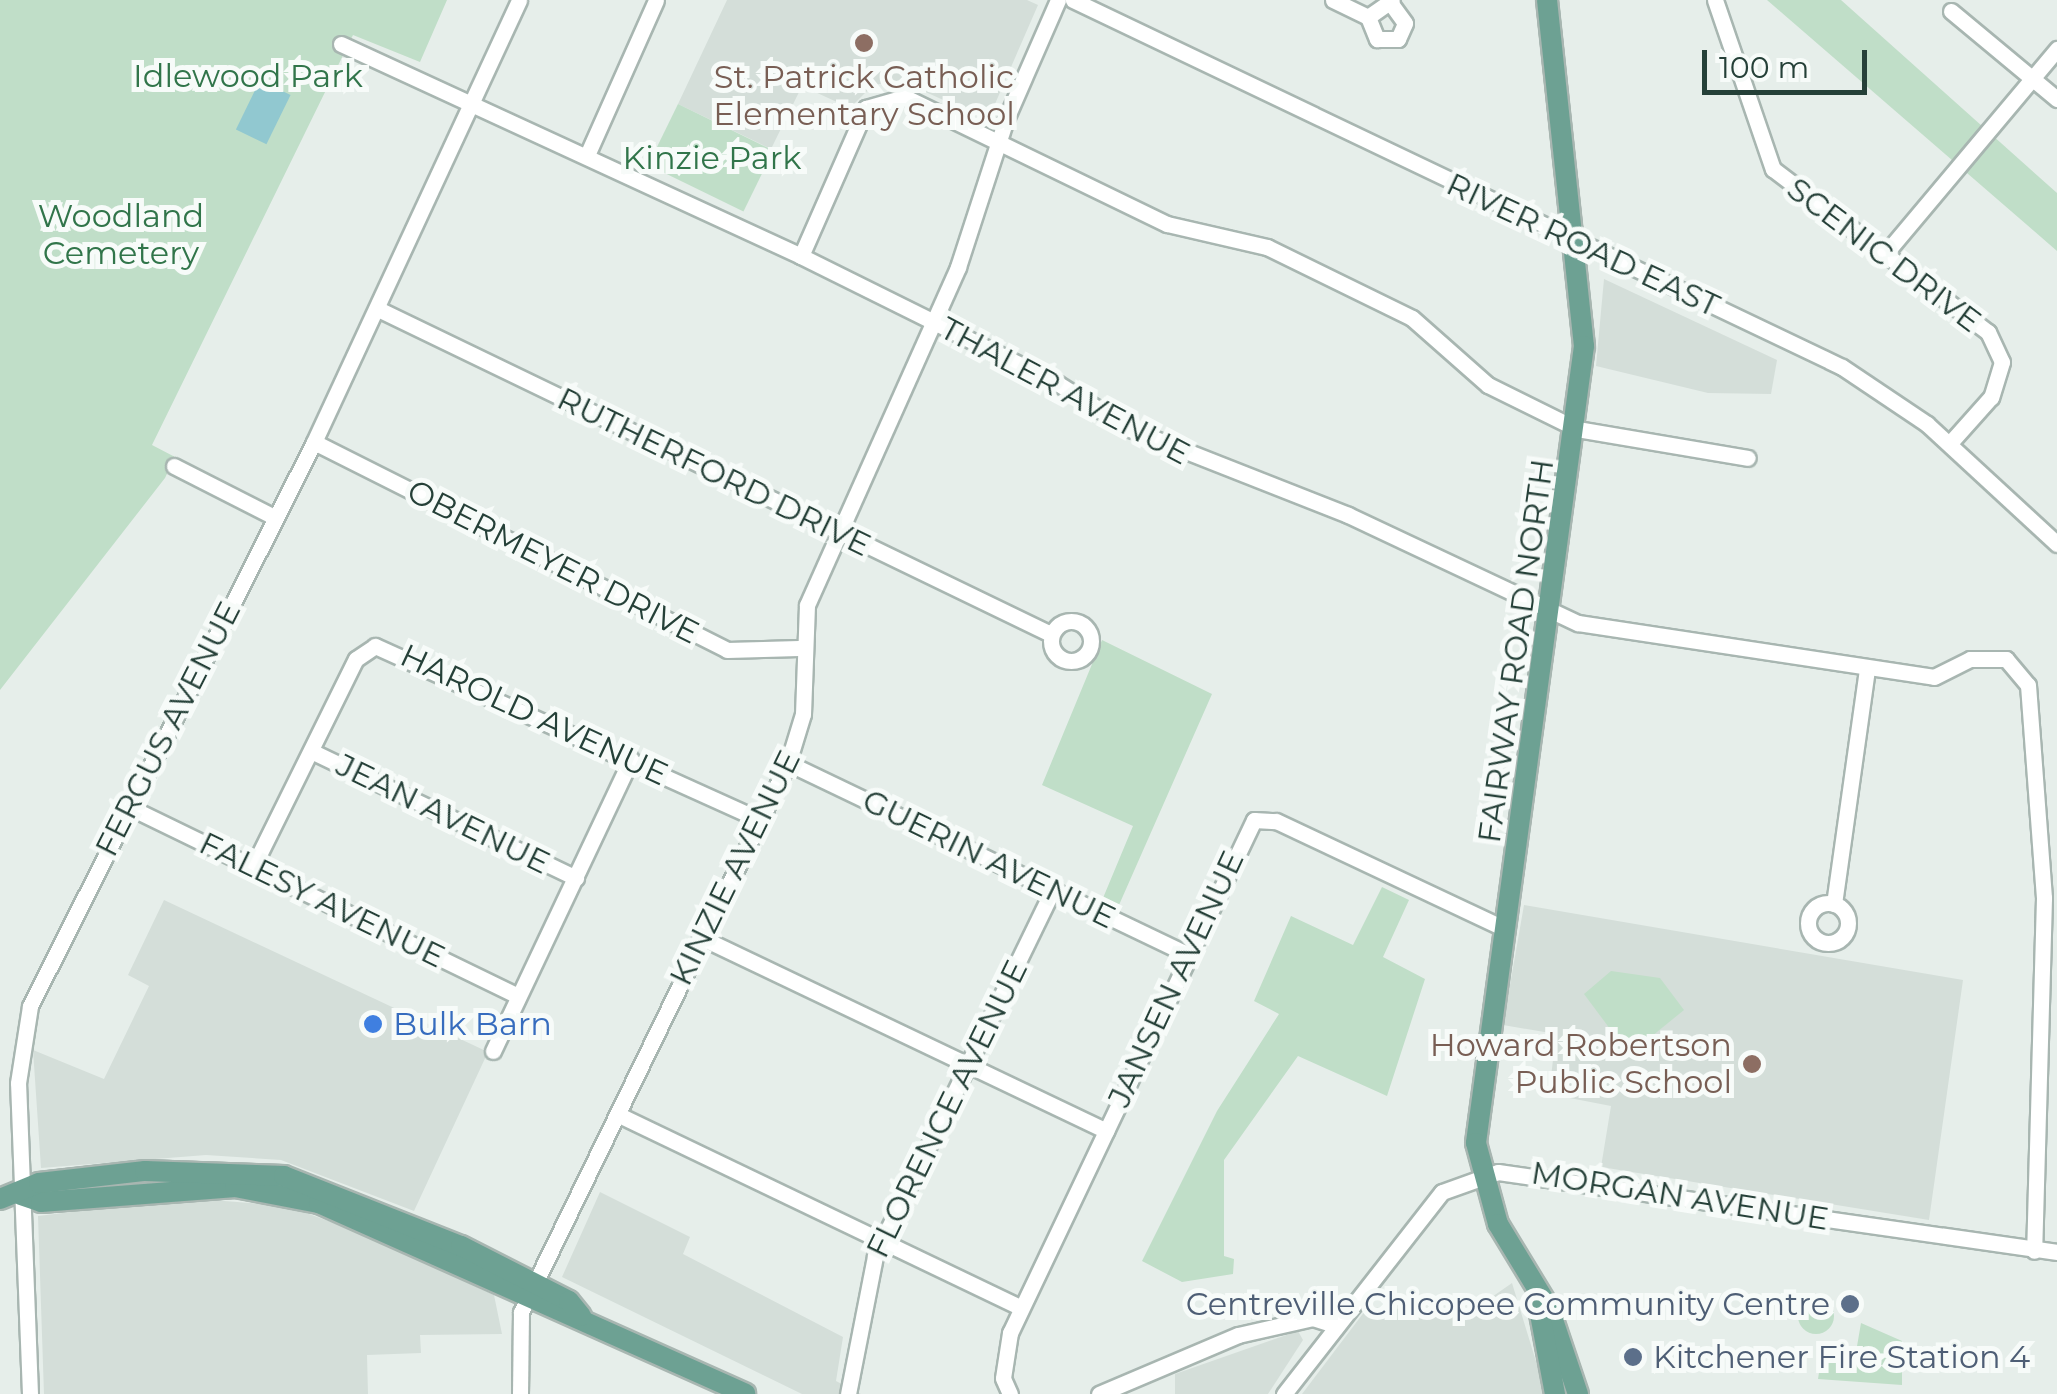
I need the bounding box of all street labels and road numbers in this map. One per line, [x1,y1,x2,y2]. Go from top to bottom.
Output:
street label: RIVER ROAD EAST [1440,165,1726,325]
street label: SCENIC DRIVE [1780,170,1988,340]
street label: THALER AVENUE [934,309,1196,473]
street label: RUTHERFORD DRIVE [551,379,877,565]
street label: FAIRWAY ROAD NORTH [1470,457,1562,845]
street label: OBERMEYER DRIVE [401,472,705,652]
street label: FERGUS AVENUE [87,595,249,863]
street label: HAROLD AVENUE [394,636,674,794]
street label: KINZIE AVENUE [662,744,808,992]
street label: JEAN AVENUE [330,746,556,882]
street label: GUERIN AVENUE [856,781,1122,937]
street label: FALESY AVENUE [193,824,451,976]
street label: JANSEN AVENUE [1100,845,1252,1113]
street label: FLORENCE AVENUE [858,954,1036,1264]
street label: MORGAN AVENUE [1529,1154,1831,1238]

